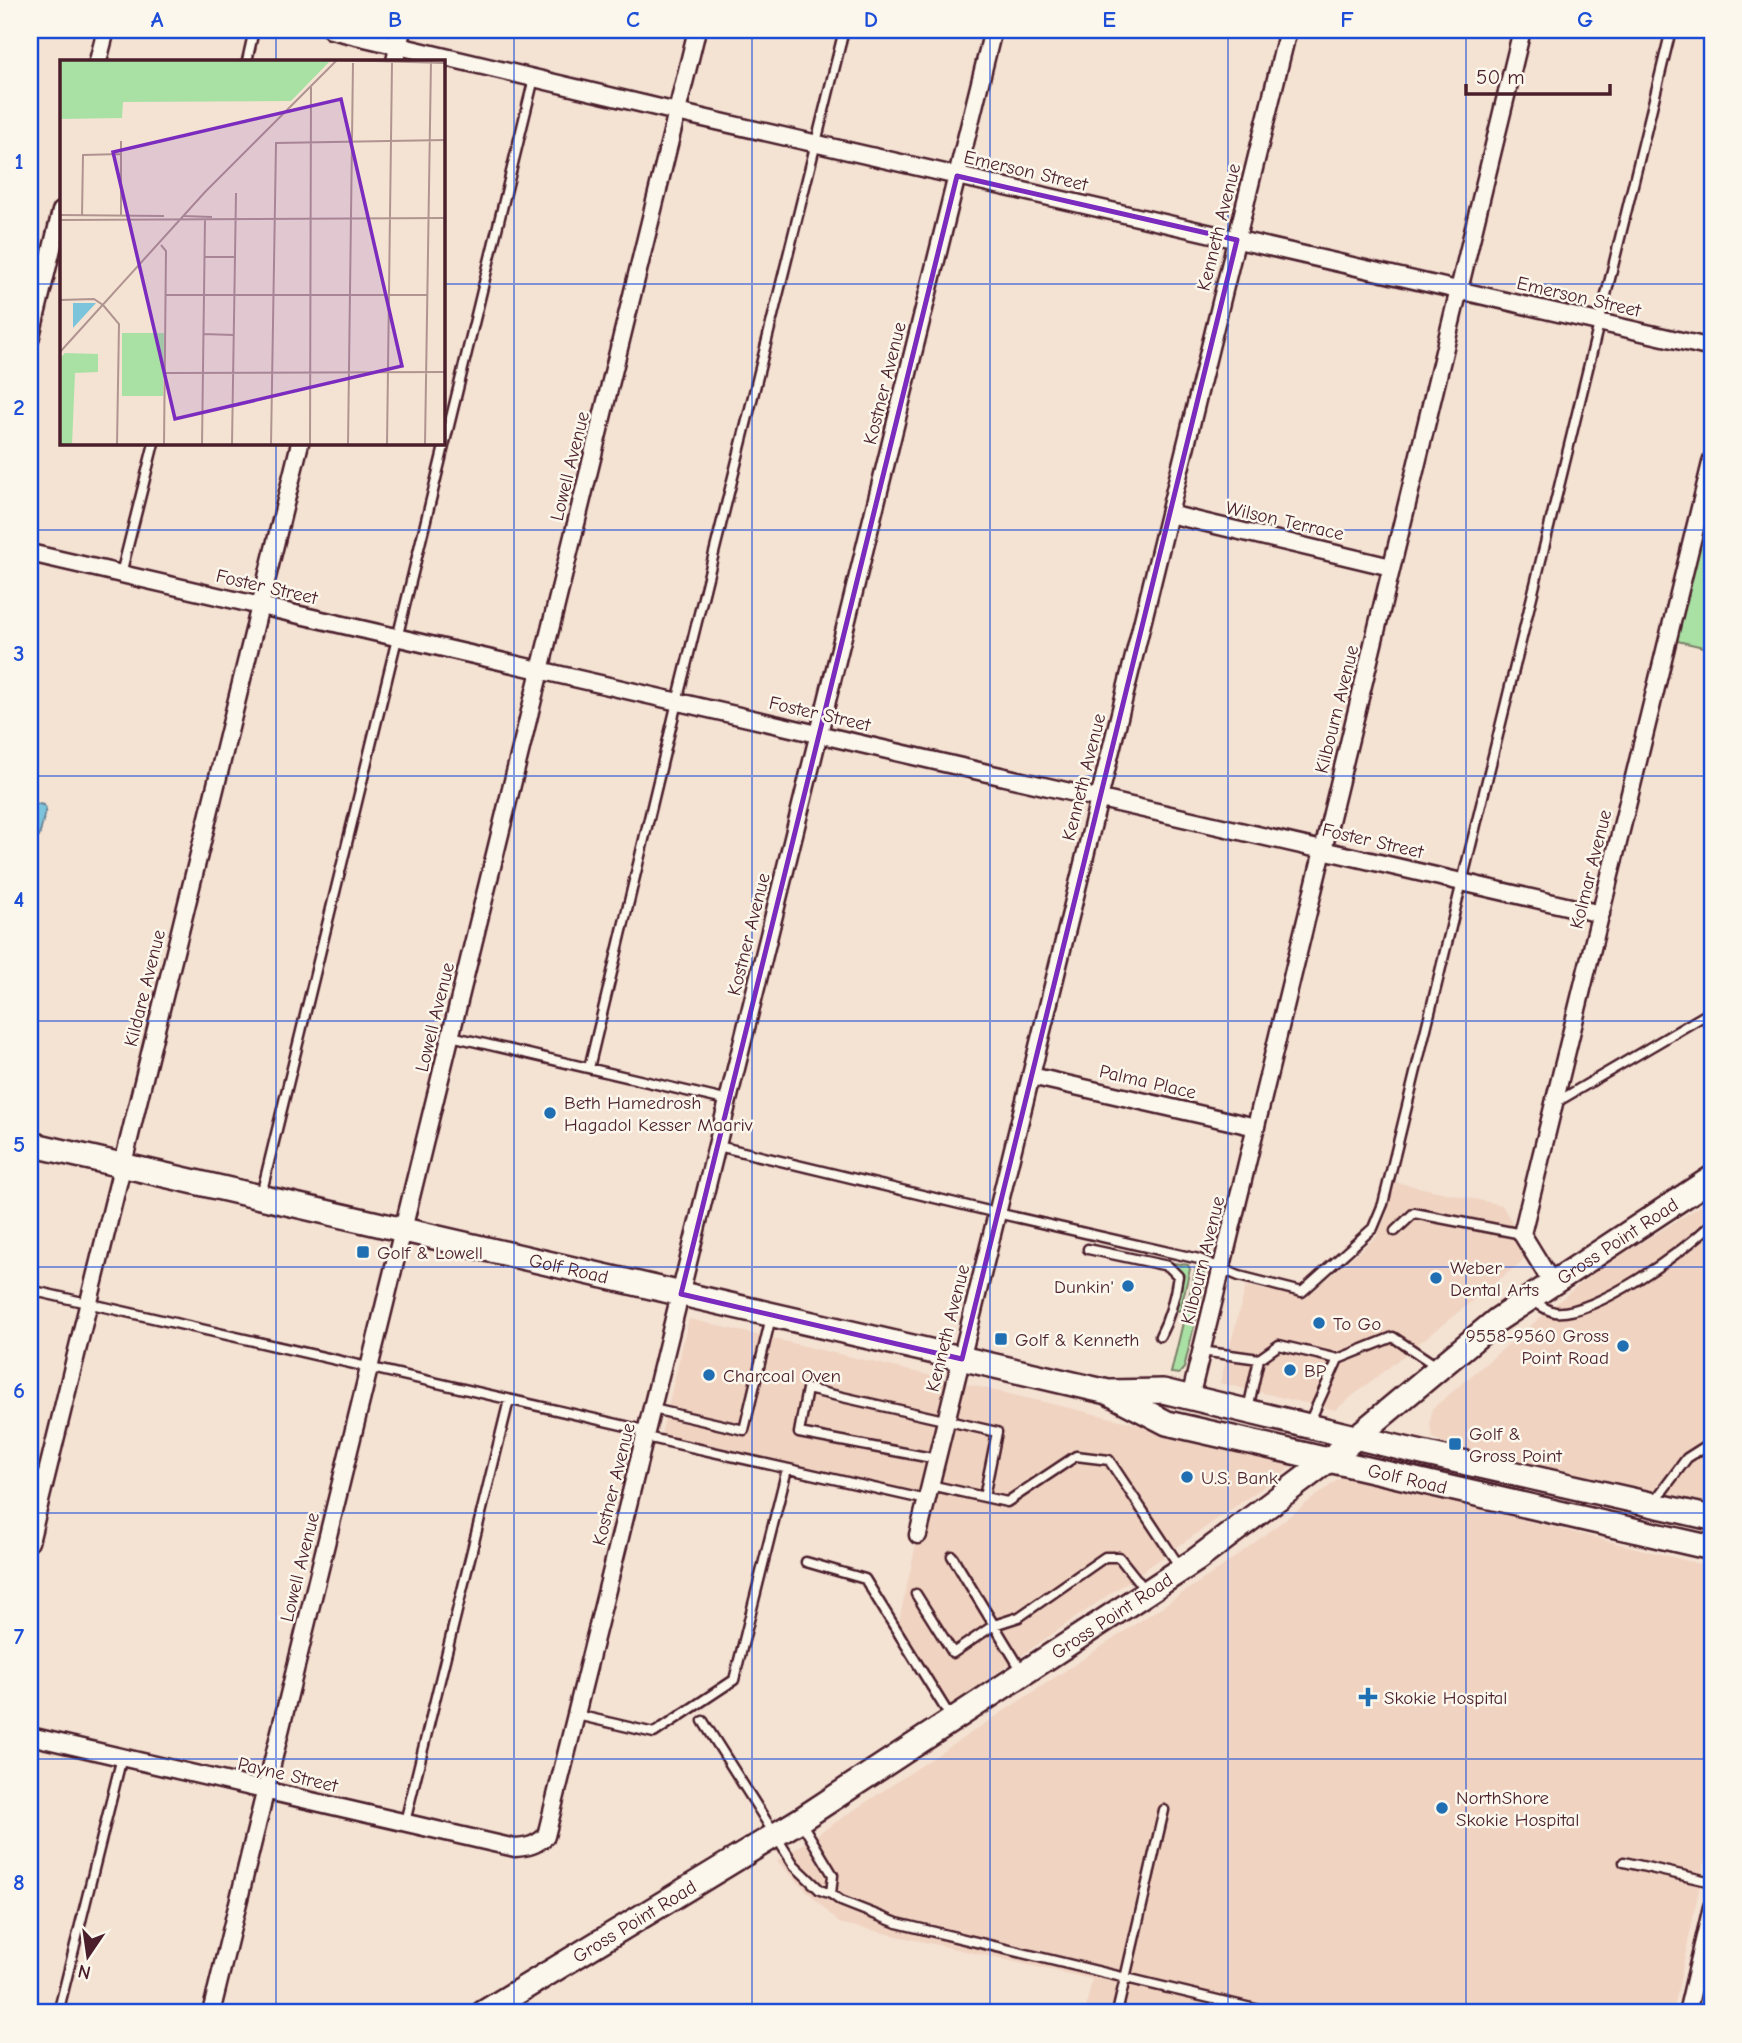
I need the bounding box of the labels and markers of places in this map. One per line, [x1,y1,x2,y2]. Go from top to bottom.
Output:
place label: Beth Hamedrosh Hagadol Kesser Maariv [564,1092,753,1136]
marker: Beth Hamedrosh Hagadol Kesser Maariv [542,1105,558,1121]
place label: Golf & Lowell [377,1242,483,1264]
marker: Golf & Lowell [355,1244,371,1260]
place label: Weber Dental Arts [1450,1257,1539,1301]
marker: Weber Dental Arts [1428,1270,1444,1286]
place label: Dunkin' [1054,1276,1114,1298]
marker: Dunkin' [1120,1278,1136,1294]
place label: To Go [1333,1313,1381,1335]
marker: To Go [1311,1315,1327,1331]
place label: 9558-9560 Gross Point Road [1466,1325,1609,1369]
place label: Golf & Kenneth [1015,1329,1139,1351]
marker: Golf & Kenneth [993,1331,1009,1347]
marker: 9558-9560 Gross Point Road [1615,1338,1631,1354]
place label: BP [1304,1360,1327,1382]
marker: BP [1282,1362,1298,1378]
place label: Charcoal Oven [723,1365,841,1387]
marker: Charcoal Oven [701,1367,717,1383]
place label: Golf & Gross Point [1469,1423,1563,1467]
marker: Golf & Gross Point [1447,1436,1463,1452]
place label: U.S. Bank [1201,1467,1279,1489]
marker: U.S. Bank [1179,1469,1195,1485]
marker: Skokie Hospital [1358,1687,1378,1707]
place label: Skokie Hospital [1384,1687,1508,1709]
place label: NorthShore Skokie Hospital [1456,1787,1580,1831]
marker: NorthShore Skokie Hospital [1434,1800,1450,1816]

